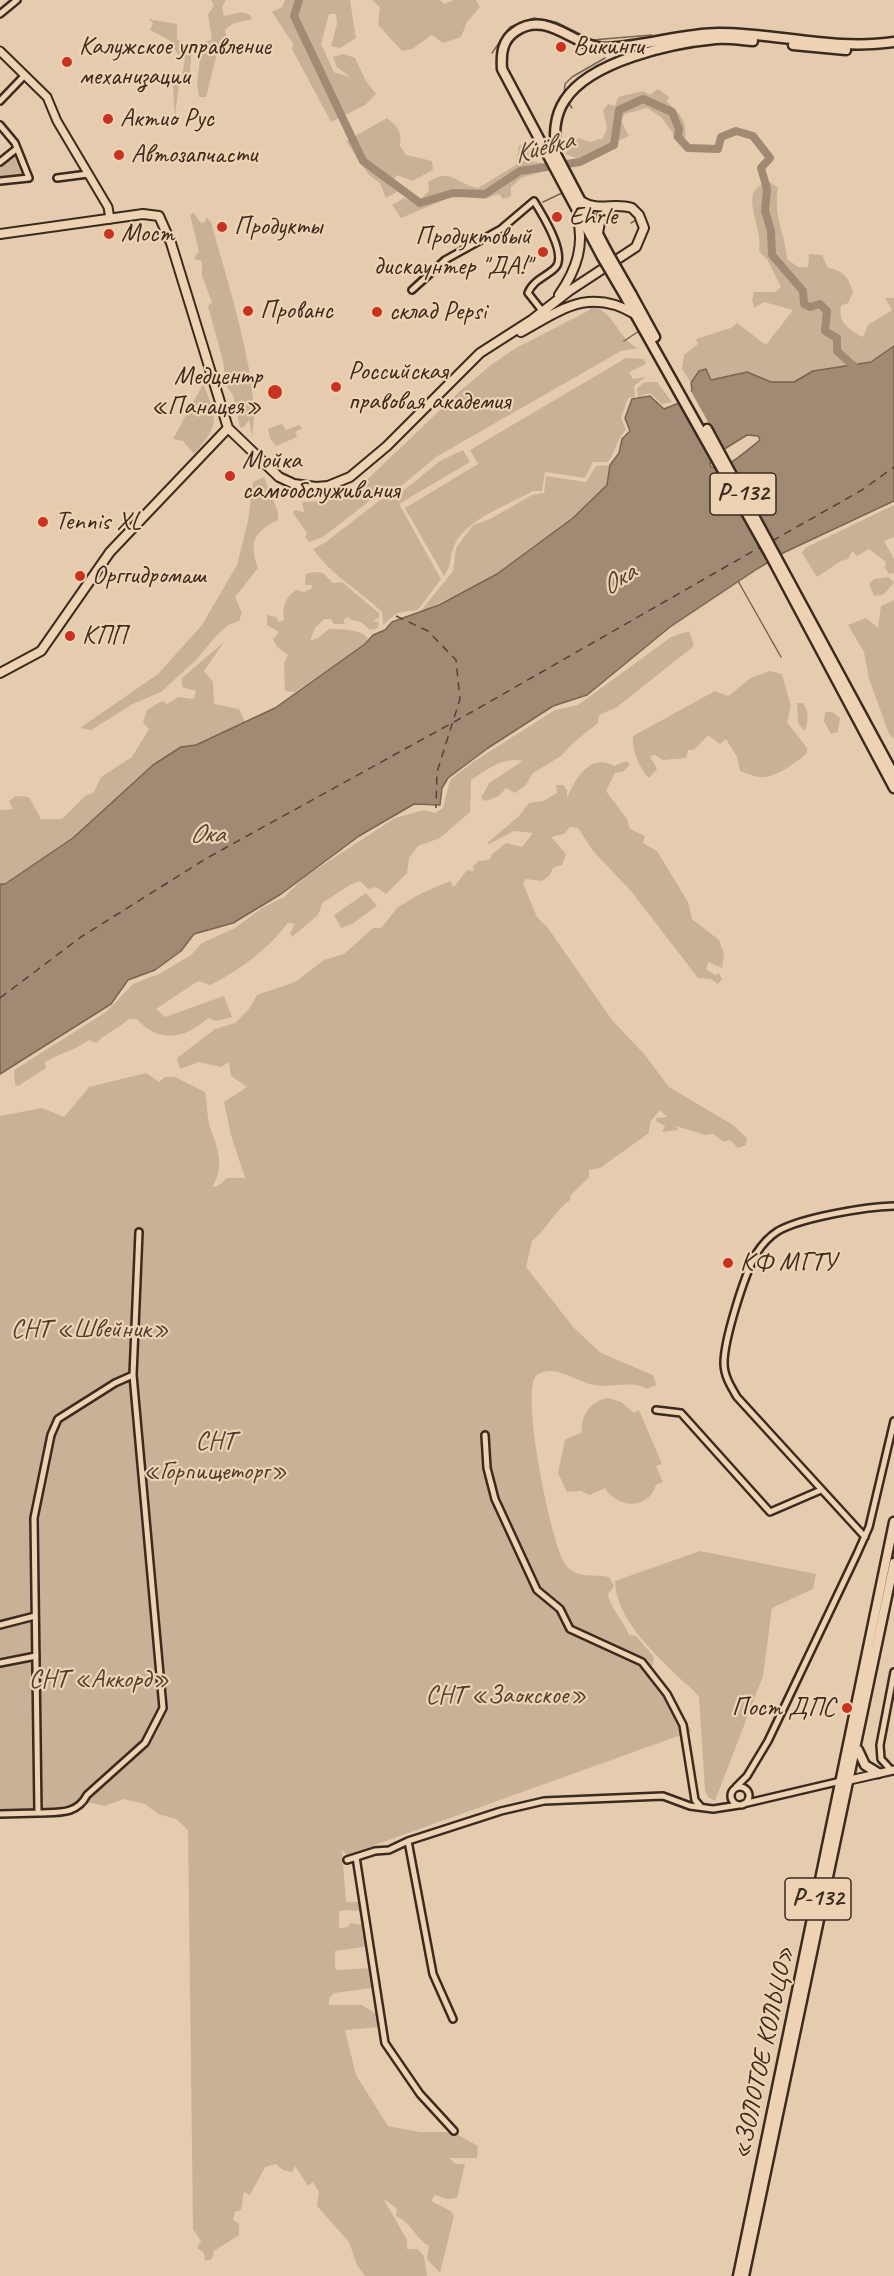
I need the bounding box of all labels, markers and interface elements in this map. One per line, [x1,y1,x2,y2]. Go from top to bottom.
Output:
place label: Калужское управление механизации [79,31,271,92]
place label: Викинги [573,31,644,63]
marker: Викинги [554,40,568,54]
marker: Калужское управление механизации [60,55,74,69]
place label: Актио Рус [120,103,214,135]
marker: Актио Рус [101,112,115,126]
water label: Киёвка [511,125,577,171]
place label: Автозапчасти [131,139,257,171]
marker: Автозапчасти [112,148,126,162]
place label: Ehrle [569,201,617,233]
marker: Ehrle [550,210,564,224]
place label: Продукты [234,211,322,243]
place label: Мост [121,218,174,250]
marker: Продукты [215,220,229,234]
place label: Продуктовый дискаунтер "ДА!" [373,221,531,282]
marker: Мост [102,227,116,241]
marker: Продуктовый дискаунтер "ДА!" [536,245,550,259]
place label: Прованс [260,295,333,327]
place label: склад Pepsi [389,296,486,328]
marker: Прованс [241,304,255,318]
marker: склад Pepsi [370,305,384,319]
place label: Российская правовая академия [348,356,510,418]
place label: Медцентр «Панацея» [151,361,262,422]
marker: Российская правовая академия [329,380,343,394]
marker: Медцентр «Панацея» [266,383,284,401]
place label: Мойка самообслуживания [242,445,399,506]
marker: Мойка самообслуживания [223,469,237,483]
road number: Р-132 [710,473,776,515]
place label: Tennis XL [55,506,141,538]
marker: Tennis XL [36,515,50,529]
water label: Ока [595,557,643,603]
place label: Орггидромаш [92,560,206,592]
marker: Орггидромаш [73,569,87,583]
place label: КПП [82,620,126,652]
marker: КПП [63,629,77,643]
water label: Ока [189,819,225,851]
place label: КФ МГТУ [740,1247,836,1279]
marker: КФ МГТУ [721,1256,735,1270]
park label: СНТ «Швейник» [11,1314,169,1346]
park label: СНТ «Горпищеторг» [143,1426,287,1488]
park label: СНТ «Аккорд» [29,1664,169,1696]
park label: СНТ «Заокское» [425,1680,587,1712]
place label: Пост ДПС [732,1692,835,1724]
marker: Пост ДПС [840,1701,854,1715]
road number: Р-132 [785,1878,851,1920]
street label: «ЗОЛОТОЕ КОЛЬЦО» [726,1944,802,2162]

